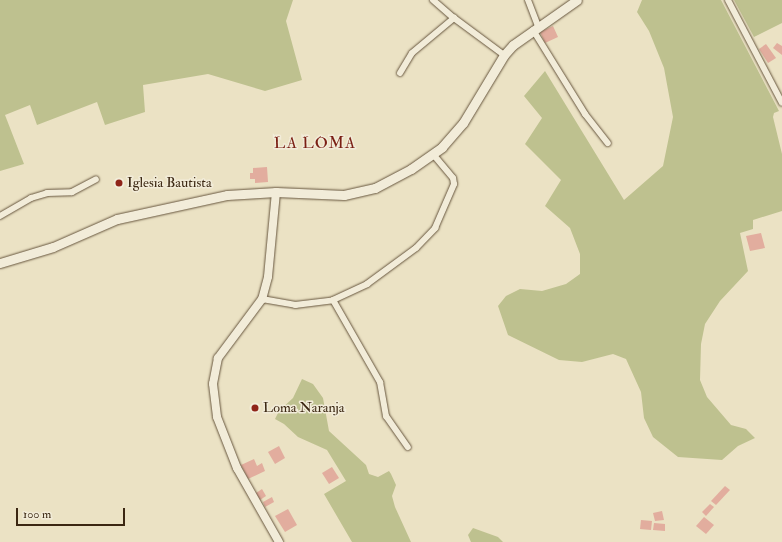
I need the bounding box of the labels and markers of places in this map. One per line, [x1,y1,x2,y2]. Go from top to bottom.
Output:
place label: Iglesia Bautista [127,175,212,191]
marker: Iglesia Bautista [114,178,124,188]
place label: Loma Naranja [263,400,345,416]
marker: Loma Naranja [250,403,260,413]

